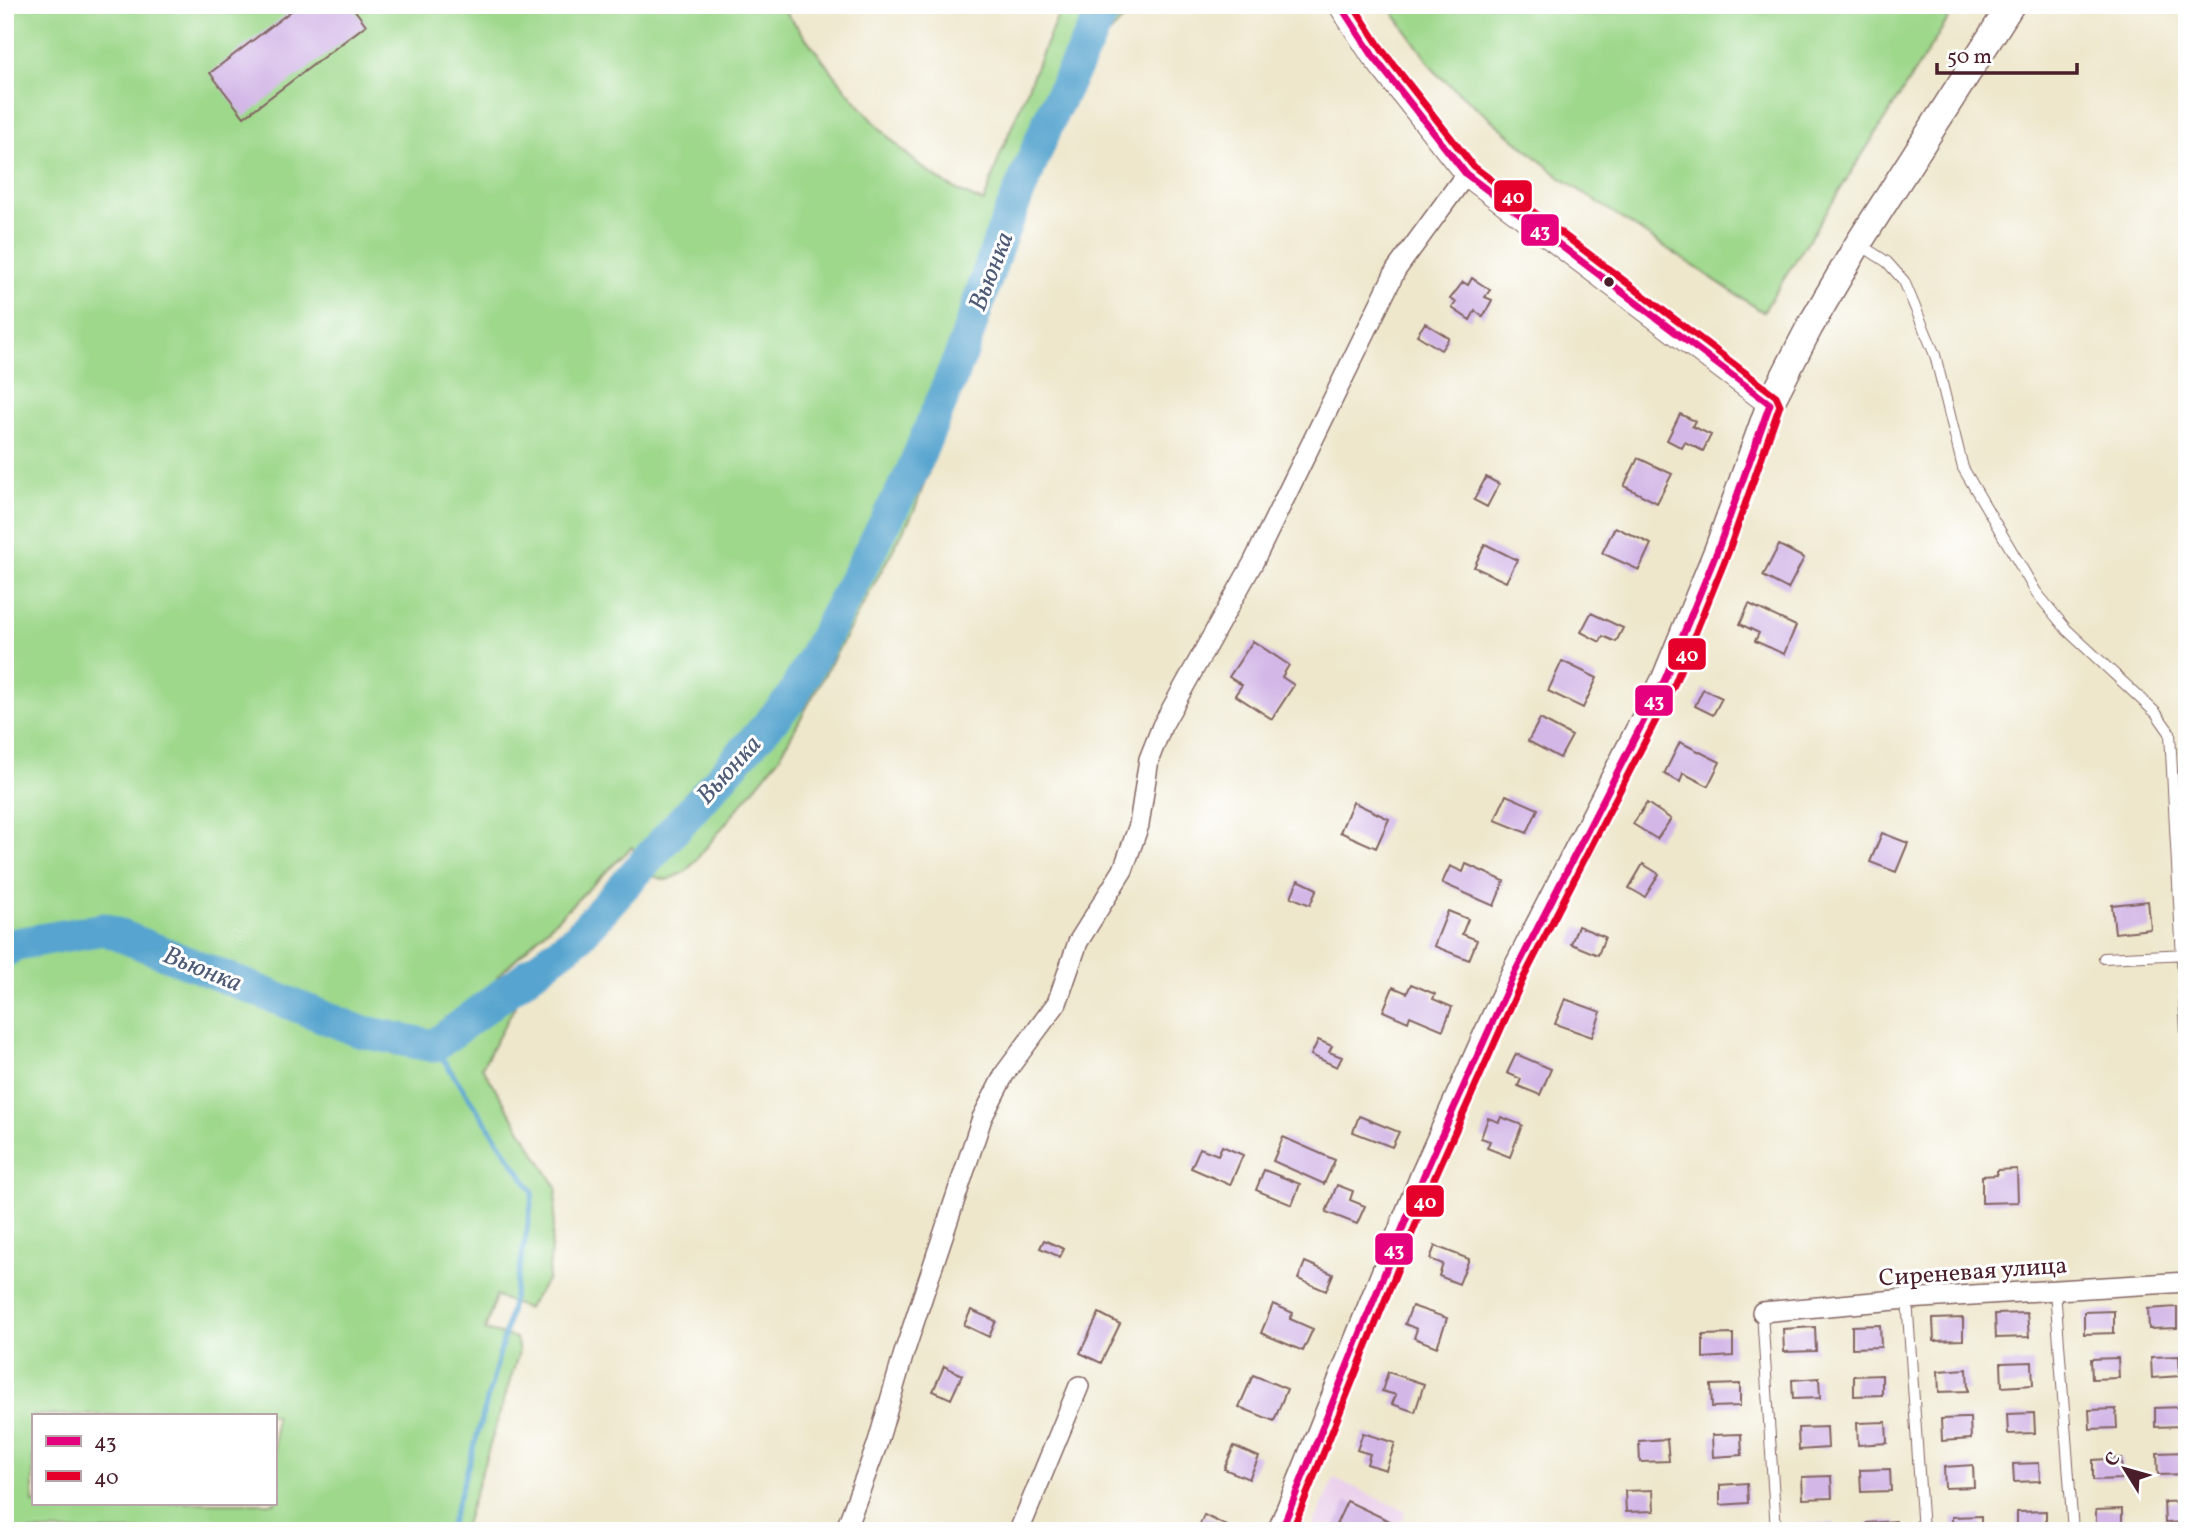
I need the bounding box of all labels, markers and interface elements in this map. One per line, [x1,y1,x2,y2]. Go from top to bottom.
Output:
scale bar [1937,32,2076,76]
text: 50 m [1947,43,1992,72]
line badge: 40 [1493,179,1533,213]
text: 40 [1502,185,1525,211]
line badge: 43 [1520,213,1560,247]
text: 43 [1530,219,1550,245]
water label: Вьюнка [960,227,1023,316]
unlabelled marker [1602,275,1616,289]
line badge: 40 [1667,637,1707,671]
text: 40 [1676,643,1699,669]
line badge: 43 [1634,684,1674,717]
text: 43 [1644,689,1664,715]
water label: Вьюнка [689,728,770,813]
water label: Вьюнка [157,938,247,1002]
line badge: 40 [1405,1184,1445,1218]
text: 40 [1414,1190,1437,1216]
line badge: 43 [1374,1232,1414,1266]
text: 43 [1384,1238,1404,1264]
street label: Сиреневая улица [1878,1249,2069,1297]
legend [32,1414,276,1504]
text: 43 [94,1428,116,1457]
north arrow [2090,1434,2160,1504]
text: С [2099,1447,2127,1473]
text: 40 [94,1464,119,1493]

